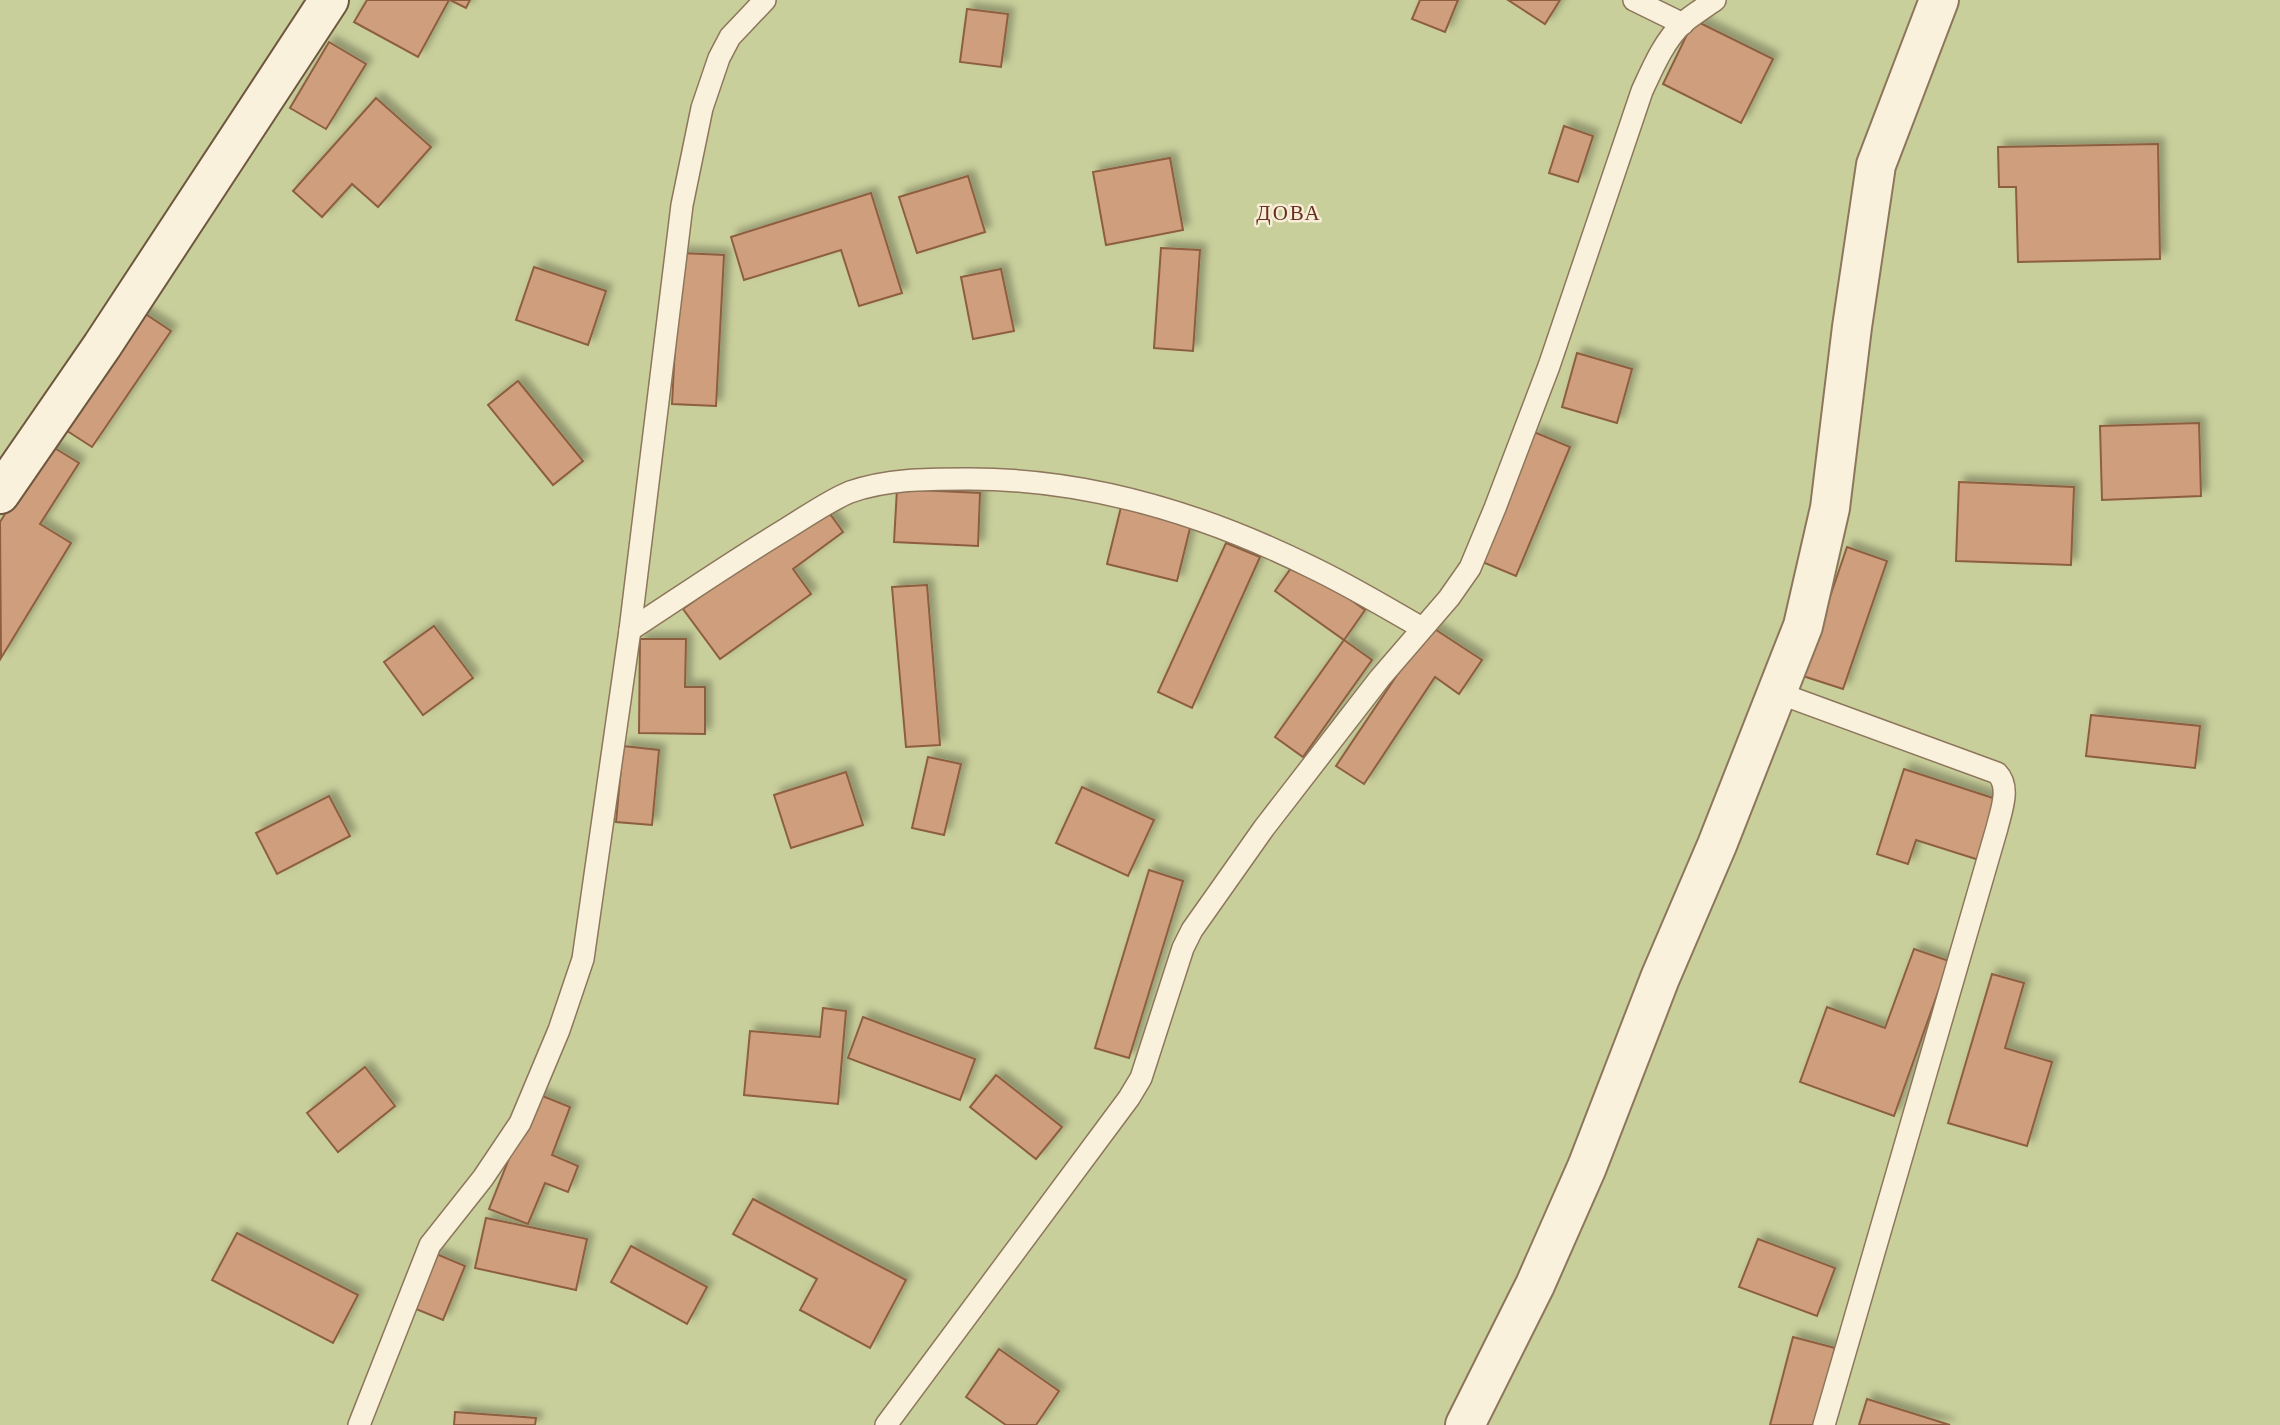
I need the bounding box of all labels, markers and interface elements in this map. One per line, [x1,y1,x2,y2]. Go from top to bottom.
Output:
district label: ДОВА [1256,201,1322,225]

